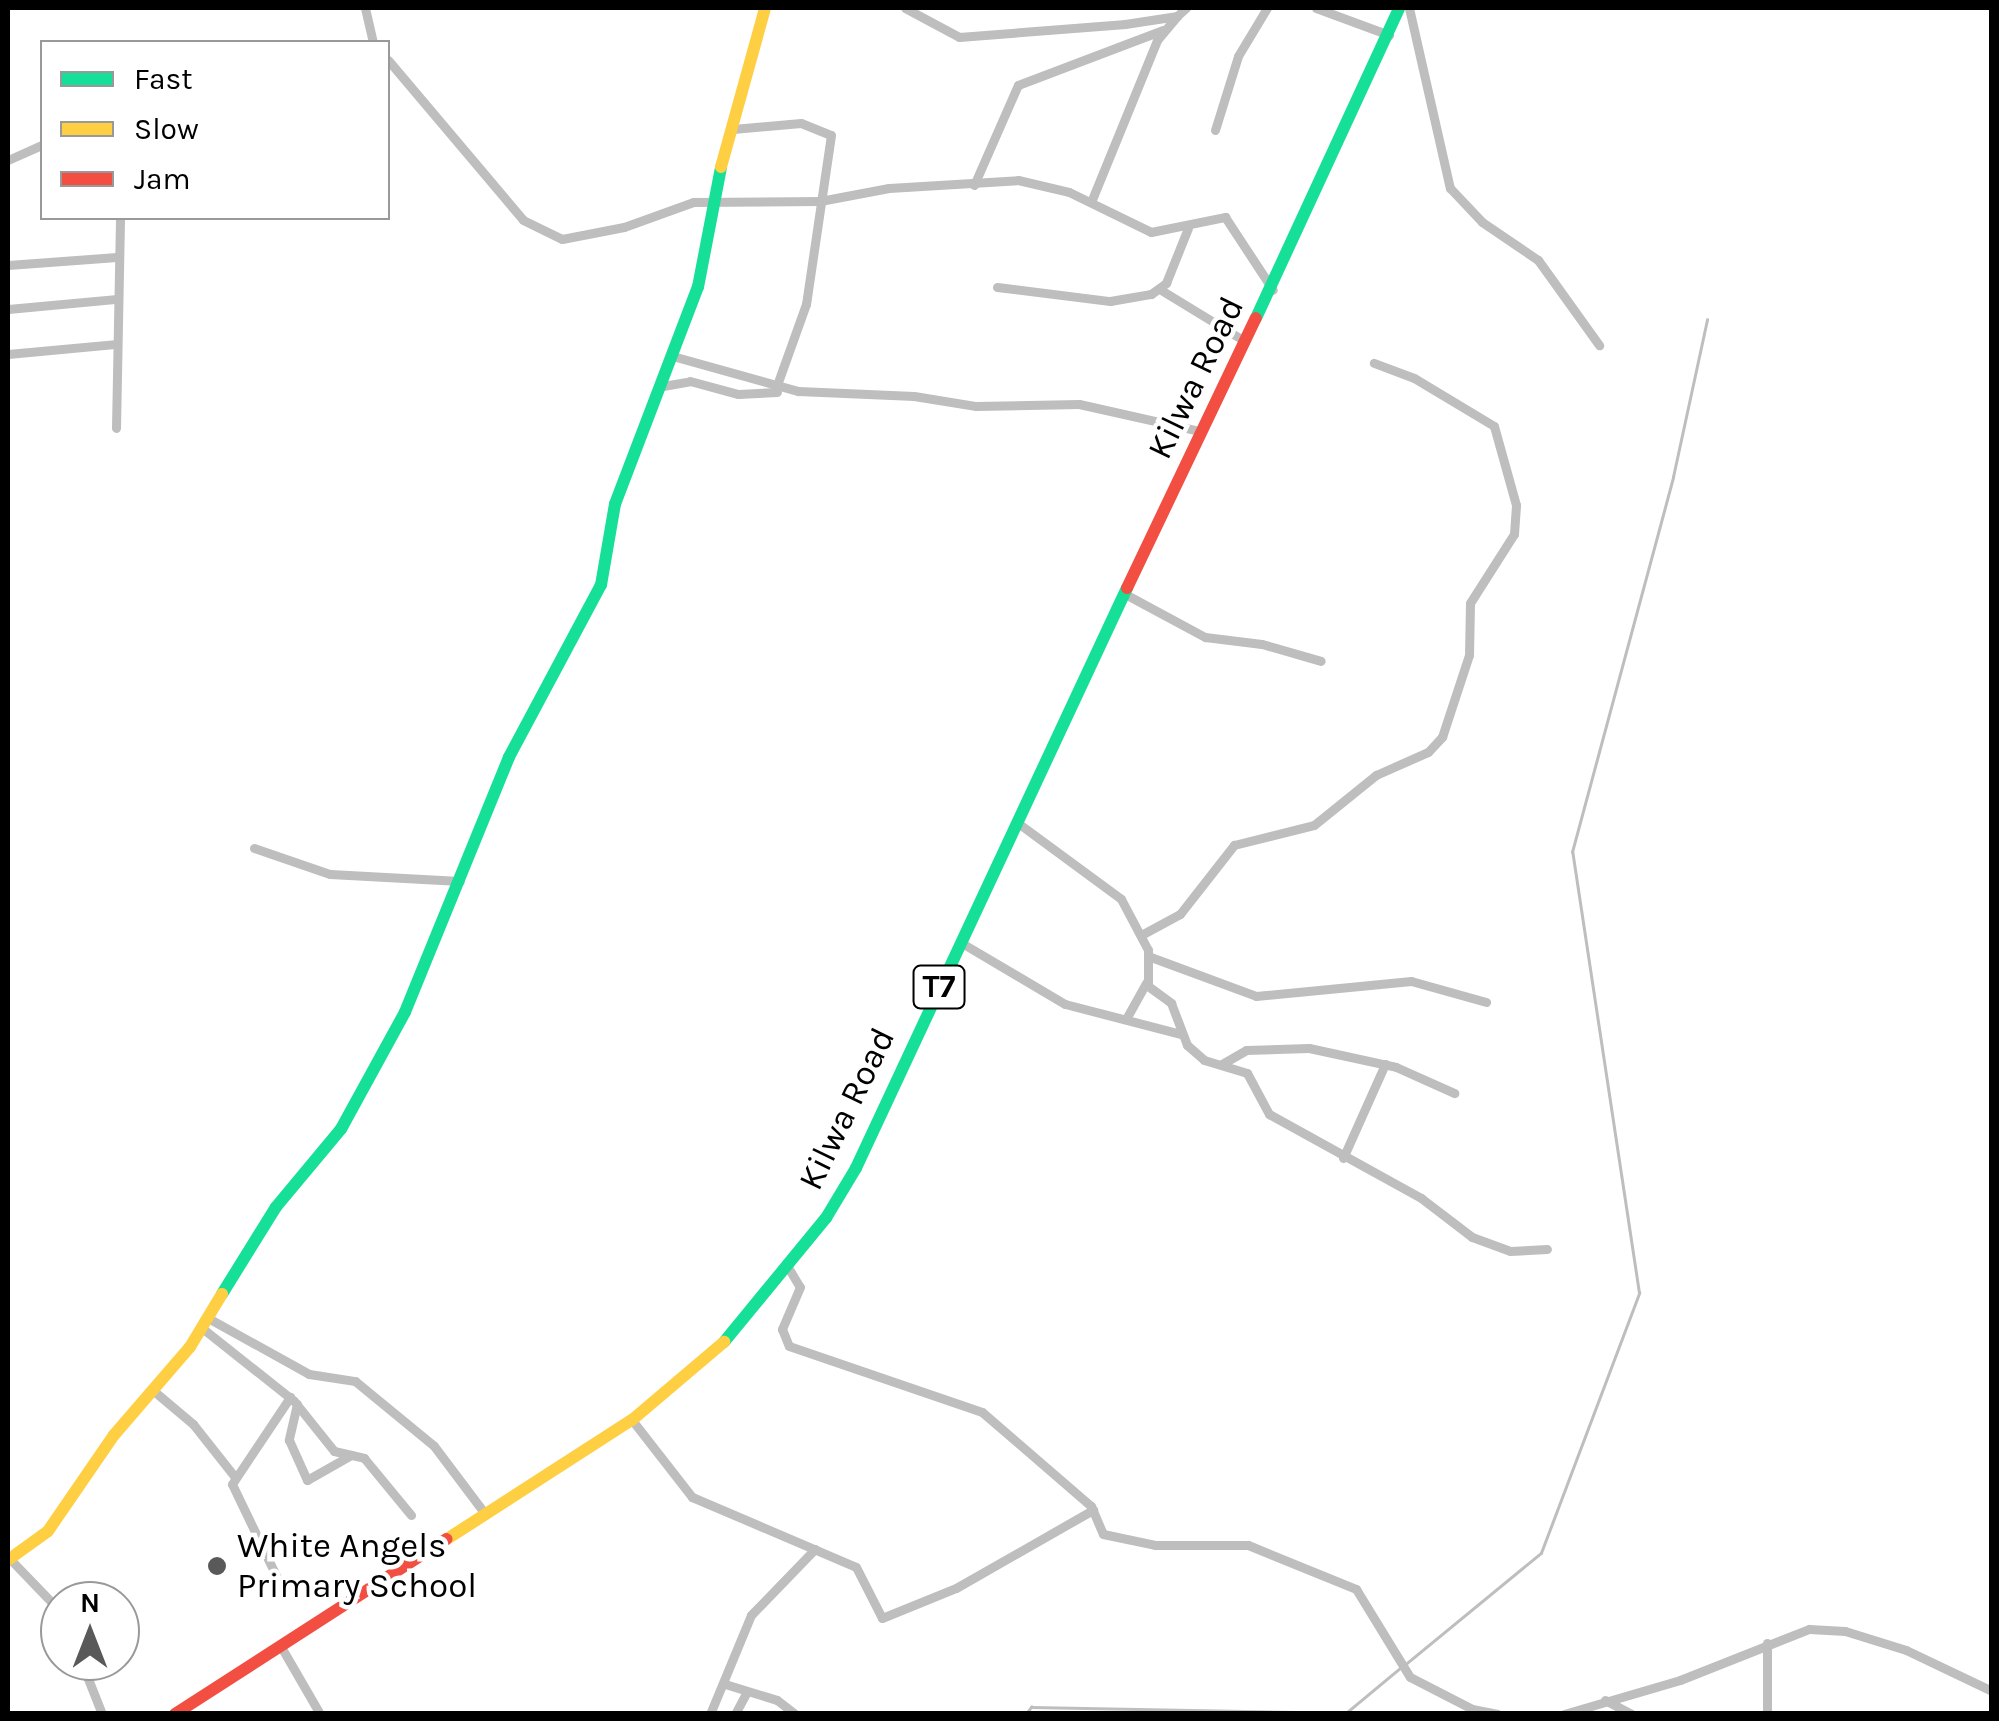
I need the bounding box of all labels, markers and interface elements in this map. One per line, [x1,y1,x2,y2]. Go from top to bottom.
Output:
legend [40,40,390,220]
text: Fast [134,61,193,97]
text: Slow [134,111,199,147]
text: Jam [134,161,191,197]
street label: Kilwa Road [1139,290,1253,466]
road number: T7 [912,960,966,1014]
street label: Kilwa Road [790,1021,904,1197]
place label: White Angels Primary School [237,1525,477,1607]
marker: White Angels Primary School [206,1555,228,1577]
north arrow [40,1581,140,1681]
text: N [80,1586,100,1619]

